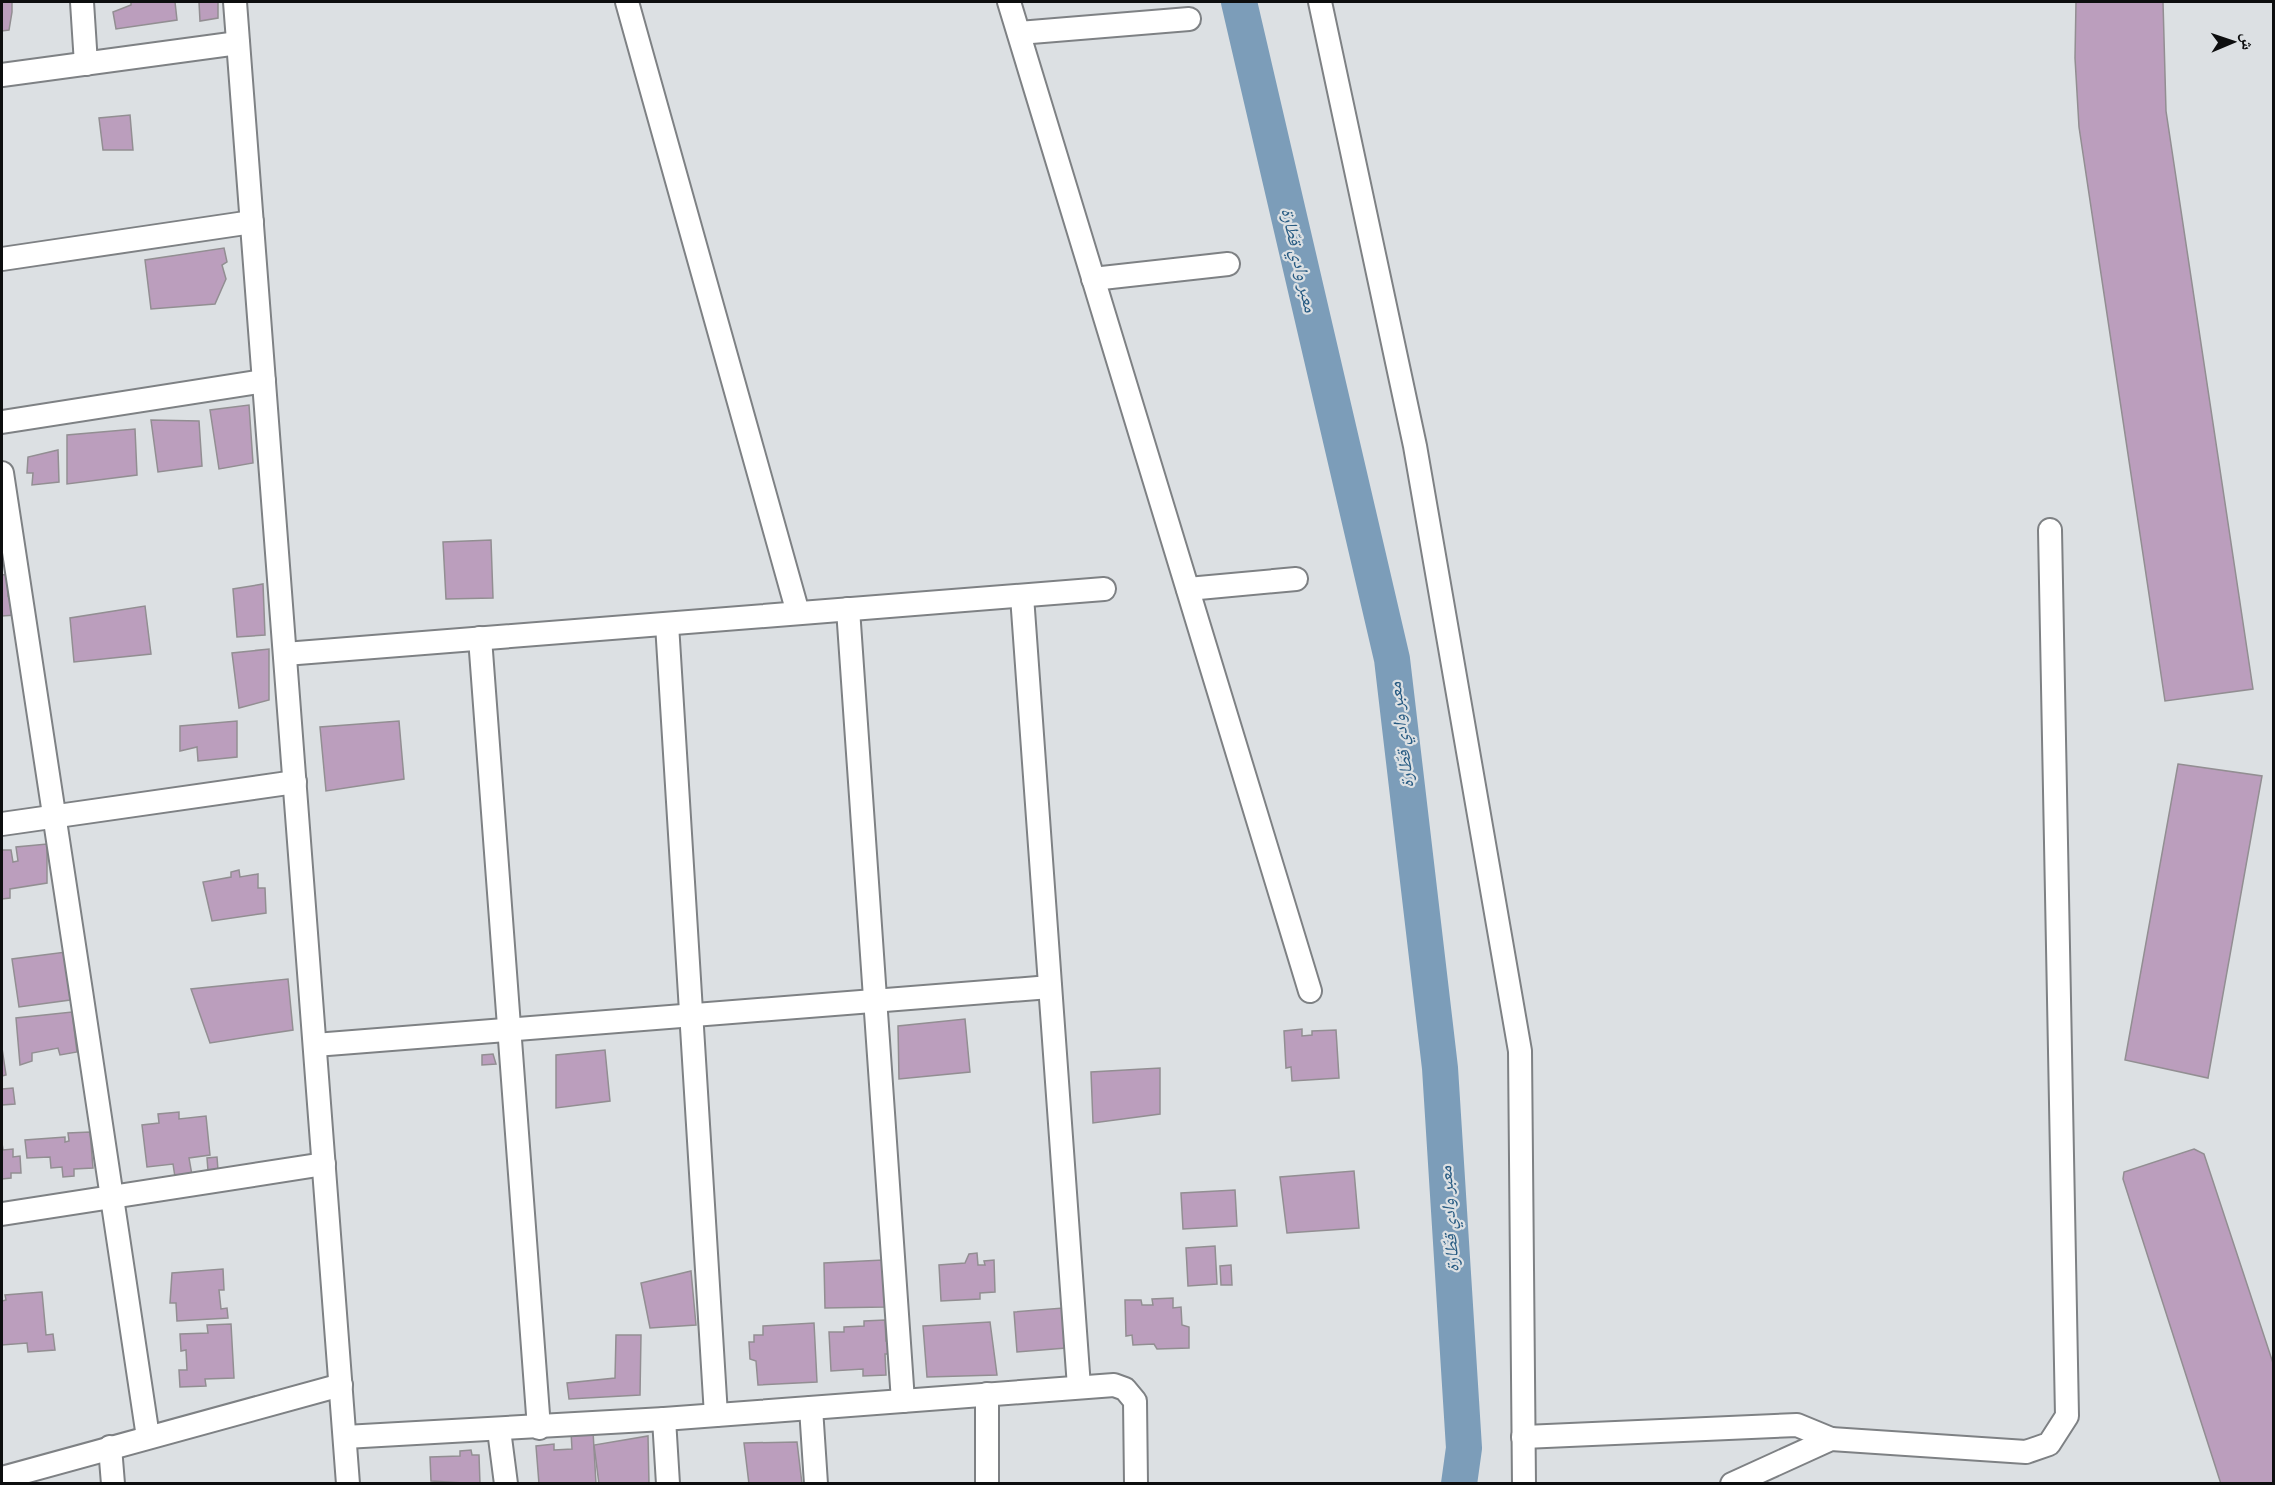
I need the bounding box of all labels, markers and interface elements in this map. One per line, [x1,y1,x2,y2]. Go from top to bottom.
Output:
north arrow [2203,12,2263,72]
text: ش [2238,33,2257,50]
water label: معبر وادي قطّارة [1273,206,1322,316]
water label: معبر وادي قطّارة [1383,680,1422,789]
water label: معبر وادي قطّارة [1434,1164,1467,1273]

